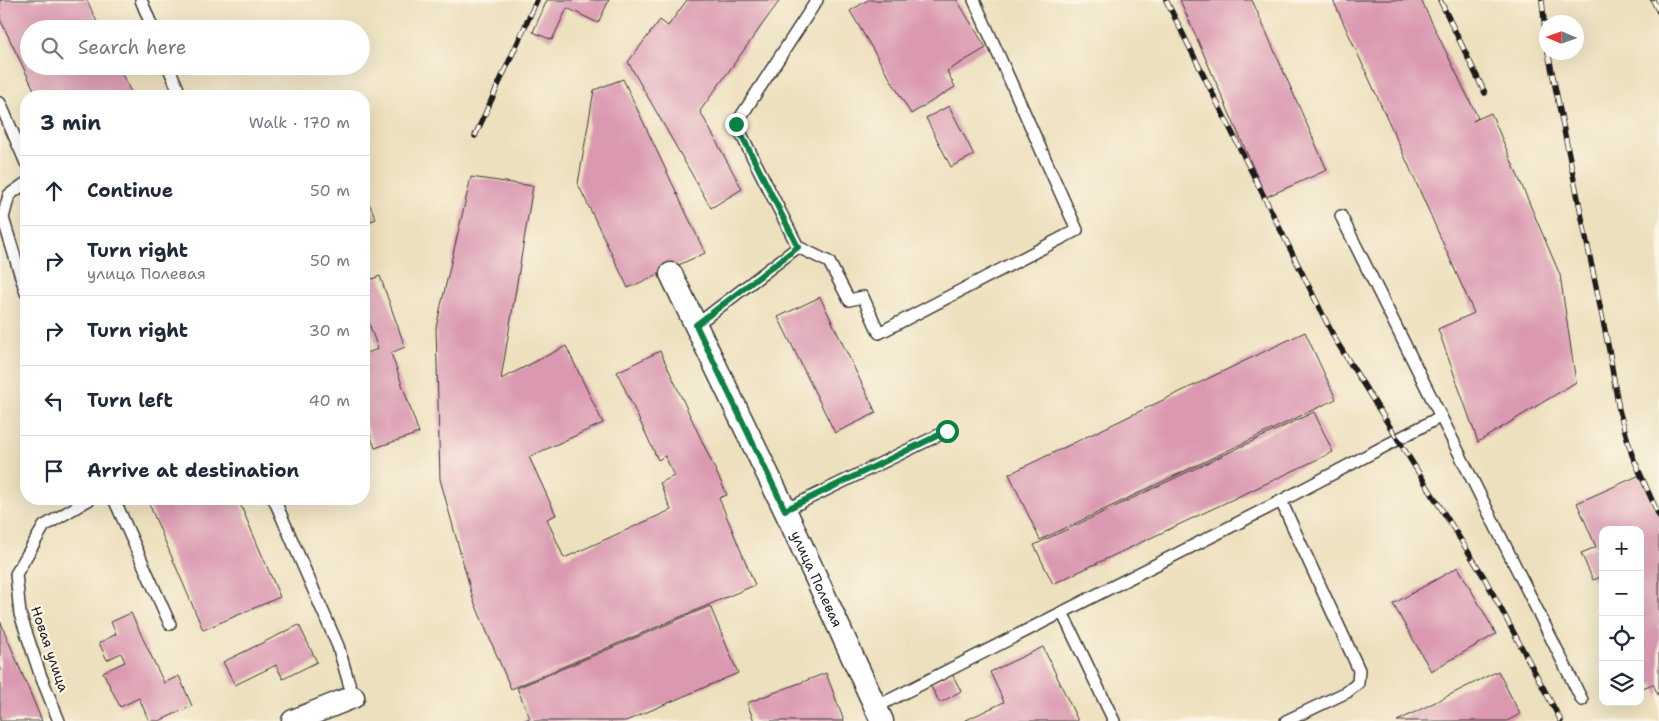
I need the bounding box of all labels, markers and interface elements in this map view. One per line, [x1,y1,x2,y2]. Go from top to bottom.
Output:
north arrow [1539,15,1584,60]
search box [20,20,370,75]
icon: search [38,34,66,62]
text: Search here [78,35,187,60]
text: 3 min [40,109,101,137]
text: Walk · 170 m [249,112,350,133]
route end [725,113,748,136]
icon: ahead [40,177,68,205]
text: Continue [87,178,173,203]
text: 50 m [310,180,350,201]
text: Turn right [87,238,188,263]
icon: right [40,247,68,275]
text: 50 m [310,250,350,271]
text: улица Полевая [87,263,206,284]
icon: right [40,317,68,345]
text: Turn right [87,318,188,343]
text: 30 m [309,320,350,341]
icon: left [40,387,68,415]
text: Turn left [87,388,173,413]
text: 40 m [308,390,350,411]
route start [936,420,959,443]
icon: arrive [40,457,68,485]
text: Arrive at destination [87,458,299,483]
map controls [1599,526,1644,706]
button: + [1599,526,1644,571]
street label: улица Полевая [787,528,847,630]
button: − [1599,571,1644,616]
street label: Новая улица [27,604,73,694]
button: locate [1599,616,1644,661]
button: layers [1599,661,1644,706]

